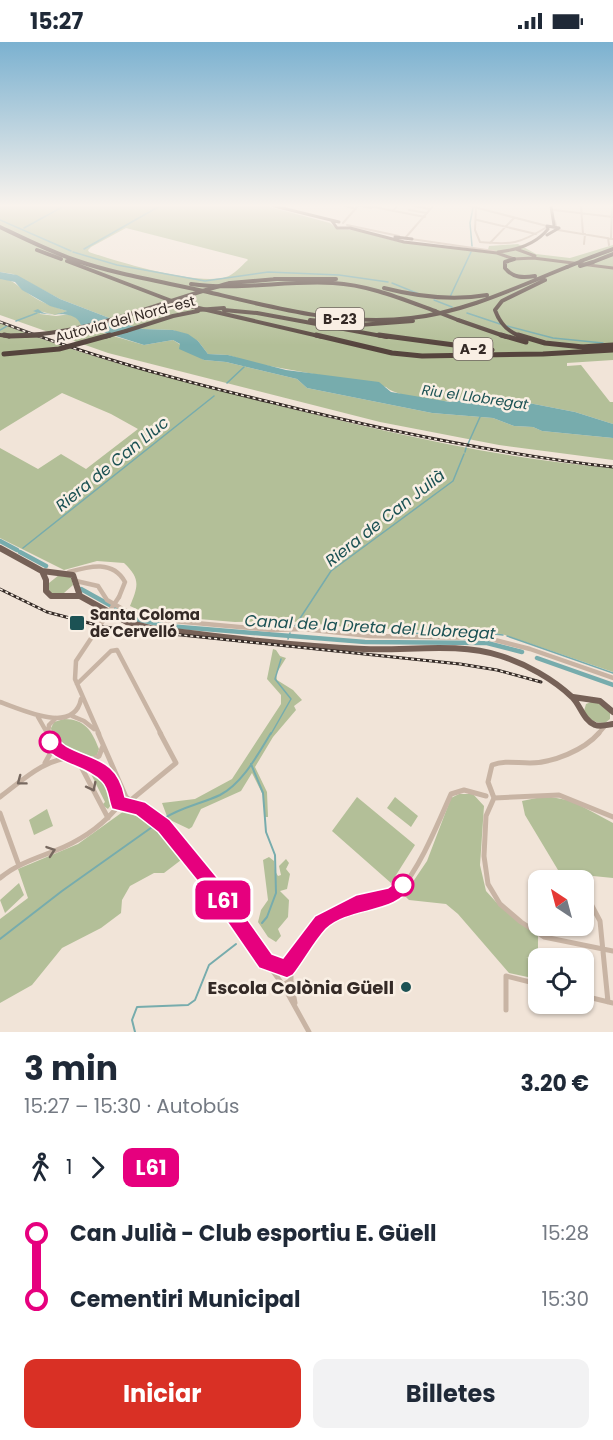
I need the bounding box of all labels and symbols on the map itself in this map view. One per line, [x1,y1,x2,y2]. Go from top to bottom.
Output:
street label: Autovia del Nord-est [53,291,197,347]
road number: B-23 [316,308,364,330]
road number: A-2 [454,338,492,360]
water label: Riu el Llobregat [421,380,530,414]
water label: Riera de Can Lluc [51,411,174,517]
water label: Riera de Can Julià [320,464,450,572]
place label: Santa Coloma de Cervelló [90,604,200,642]
water label: Canal de la Dreta del Llobregat [244,609,497,645]
marker: Santa Coloma de Cervelló [68,614,86,632]
unlabelled marker [39,731,61,753]
one-way arrow [17,774,28,785]
one-way arrow [85,781,96,792]
one-way arrow [45,845,56,858]
north arrow [528,870,594,936]
unlabelled marker [392,874,414,896]
line badge: L61 [188,880,258,920]
place label: Escola Colònia Güell [208,975,394,1000]
marker: Escola Colònia Güell [399,980,413,994]

